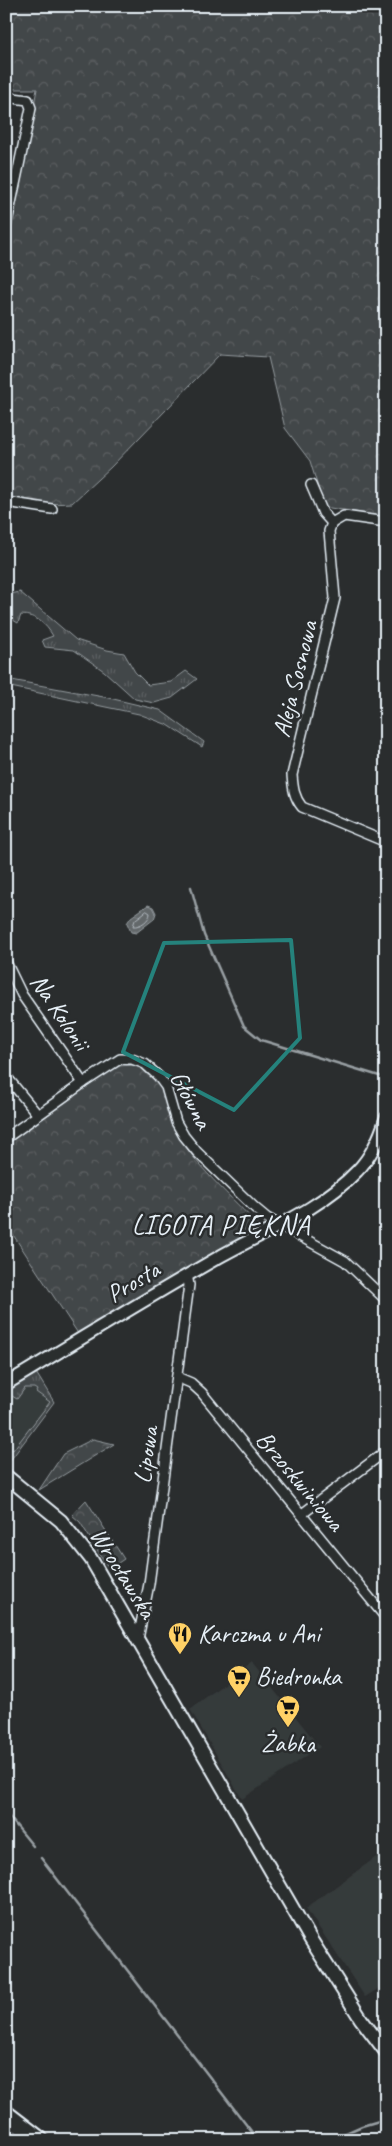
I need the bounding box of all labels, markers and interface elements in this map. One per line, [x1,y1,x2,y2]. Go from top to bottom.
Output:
street label: Aleja Sosnowa [265,616,325,740]
street label: Na Kolonii [23,967,99,1059]
street label: Główna [162,1065,221,1137]
district label: LIGOTA PIĘKNA [132,1207,311,1242]
street label: Prosta [101,1253,167,1310]
street label: Lipowa [126,1422,166,1485]
street label: Brzoskwiniowa [249,1424,353,1539]
street label: Wrocławska [83,1521,165,1626]
place label: Karczma u Ani [198,1618,323,1650]
restaurant icon: Karczma u Ani [167,1621,193,1655]
place label: Biedronka [256,1661,343,1693]
supermarket icon: Biedronka [226,1664,252,1698]
supermarket icon: Żabka [275,1694,301,1728]
place label: Żabka [261,1728,317,1760]

